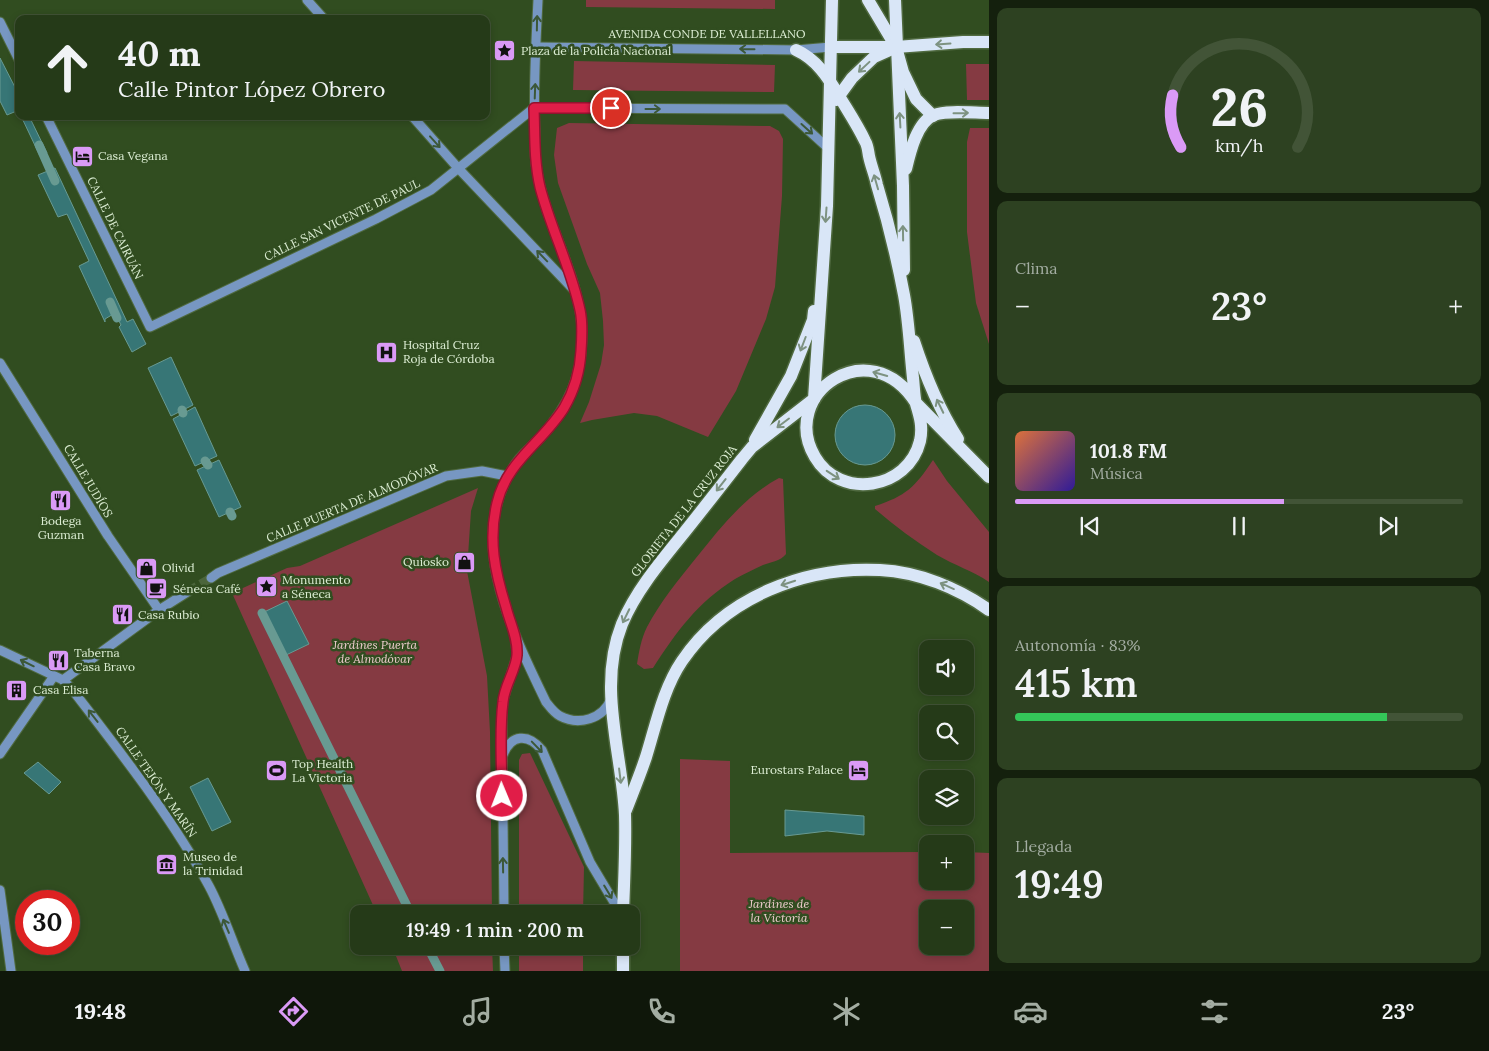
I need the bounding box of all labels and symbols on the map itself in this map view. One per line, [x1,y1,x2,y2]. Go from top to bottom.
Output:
one-way arrow [532,16,542,32]
street label: AVENIDA CONDE DE VALLELLANO [607,26,806,41]
place icon: Plaza de la Policía Nacional [493,39,517,63]
one-way arrow [935,39,951,48]
place label: Plaza de la Policía Nacional [521,43,671,58]
one-way arrow [740,44,756,54]
one-way arrow [857,61,870,73]
one-way arrow [530,83,539,99]
pin [590,87,632,129]
one-way arrow [644,104,660,114]
one-way arrow [952,108,969,118]
one-way arrow [895,112,904,128]
one-way arrow [801,123,814,135]
one-way arrow [429,136,441,149]
hotel icon: Casa Vegana [70,144,94,168]
place label: Casa Vegana [98,148,168,163]
street label: CALLE DE CAIRUÁN [84,174,147,282]
one-way arrow [871,174,881,190]
street label: CALLE SAN VICENTE DE PAUL [261,175,422,264]
one-way arrow [822,207,831,223]
one-way arrow [898,225,908,242]
one-way arrow [536,249,548,262]
one-way arrow [798,336,808,351]
place label: Hospital Cruz Roja de Córdoba [403,337,495,366]
hospital icon: Hospital Cruz Roja de Córdoba [375,340,399,364]
one-way arrow [872,368,888,378]
one-way arrow [935,399,945,414]
one-way arrow [776,418,790,428]
street label: CALLE JUDÍOS [61,441,116,520]
street label: GLORIETA DE LA CRUZ ROJA [627,441,740,580]
street label: CALLE PUERTA DE ALMODÓVAR [264,459,440,546]
one-way arrow [826,470,840,480]
one-way arrow [716,478,727,491]
restaurant icon: Bodega Guzman [49,488,73,512]
place label: Bodega Guzman [38,513,84,542]
shop icon: Quiosko [453,550,477,574]
place label: Quiosko [403,554,449,569]
shop icon: Olivid [134,556,158,580]
place label: Olivid [162,560,195,575]
place label: Monumento a Séneca [282,572,350,601]
place icon: Monumento a Séneca [254,575,278,599]
cafe icon: Séneca Café [145,577,169,601]
one-way arrow [780,579,796,589]
place label: Séneca Café [173,581,241,596]
one-way arrow [940,581,955,591]
restaurant icon: Casa Rubio [110,603,134,627]
place label: Casa Rubio [138,607,200,622]
one-way arrow [621,608,630,623]
park label: Jardines Puerta de Almodóvar [332,637,418,666]
place label: Taberna Casa Bravo [74,645,135,674]
restaurant icon: Taberna Casa Bravo [46,648,70,672]
one-way arrow [20,657,35,667]
building icon: Casa Elisa [5,678,29,702]
place label: Casa Elisa [33,682,88,697]
one-way arrow [87,710,98,723]
street label: CALLE TEJÓN Y MARÍN [113,724,200,840]
one-way arrow [531,741,543,753]
place label: Top Health La Victoria [292,756,353,785]
hotel icon: Eurostars Palace [847,758,871,782]
sports icon: Top Health La Victoria [264,759,288,783]
place label: Eurostars Palace [750,762,843,777]
one-way arrow [615,768,625,784]
position arrow [475,769,527,821]
place label: Museo de la Trinidad [183,849,243,878]
museum icon: Museo de la Trinidad [155,852,179,876]
one-way arrow [499,857,508,873]
one-way arrow [603,885,613,899]
speed limit sign: 30 [15,890,80,955]
park label: Jardines de la Victoria [748,896,809,925]
one-way arrow [221,919,230,934]

